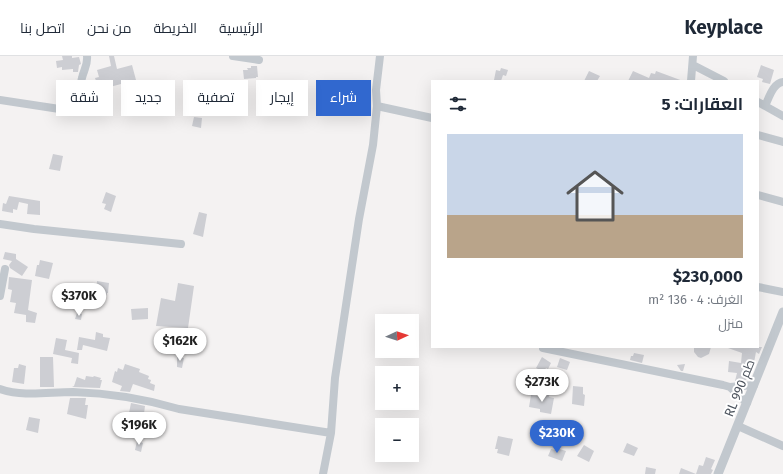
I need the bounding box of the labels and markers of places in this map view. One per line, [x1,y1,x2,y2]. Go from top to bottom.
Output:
pin: $370K [51,283,107,317]
pin: $162K [152,328,208,362]
pin: $273K [514,369,570,403]
pin: $196K [111,412,167,446]
pin: $230K [529,420,585,454]

